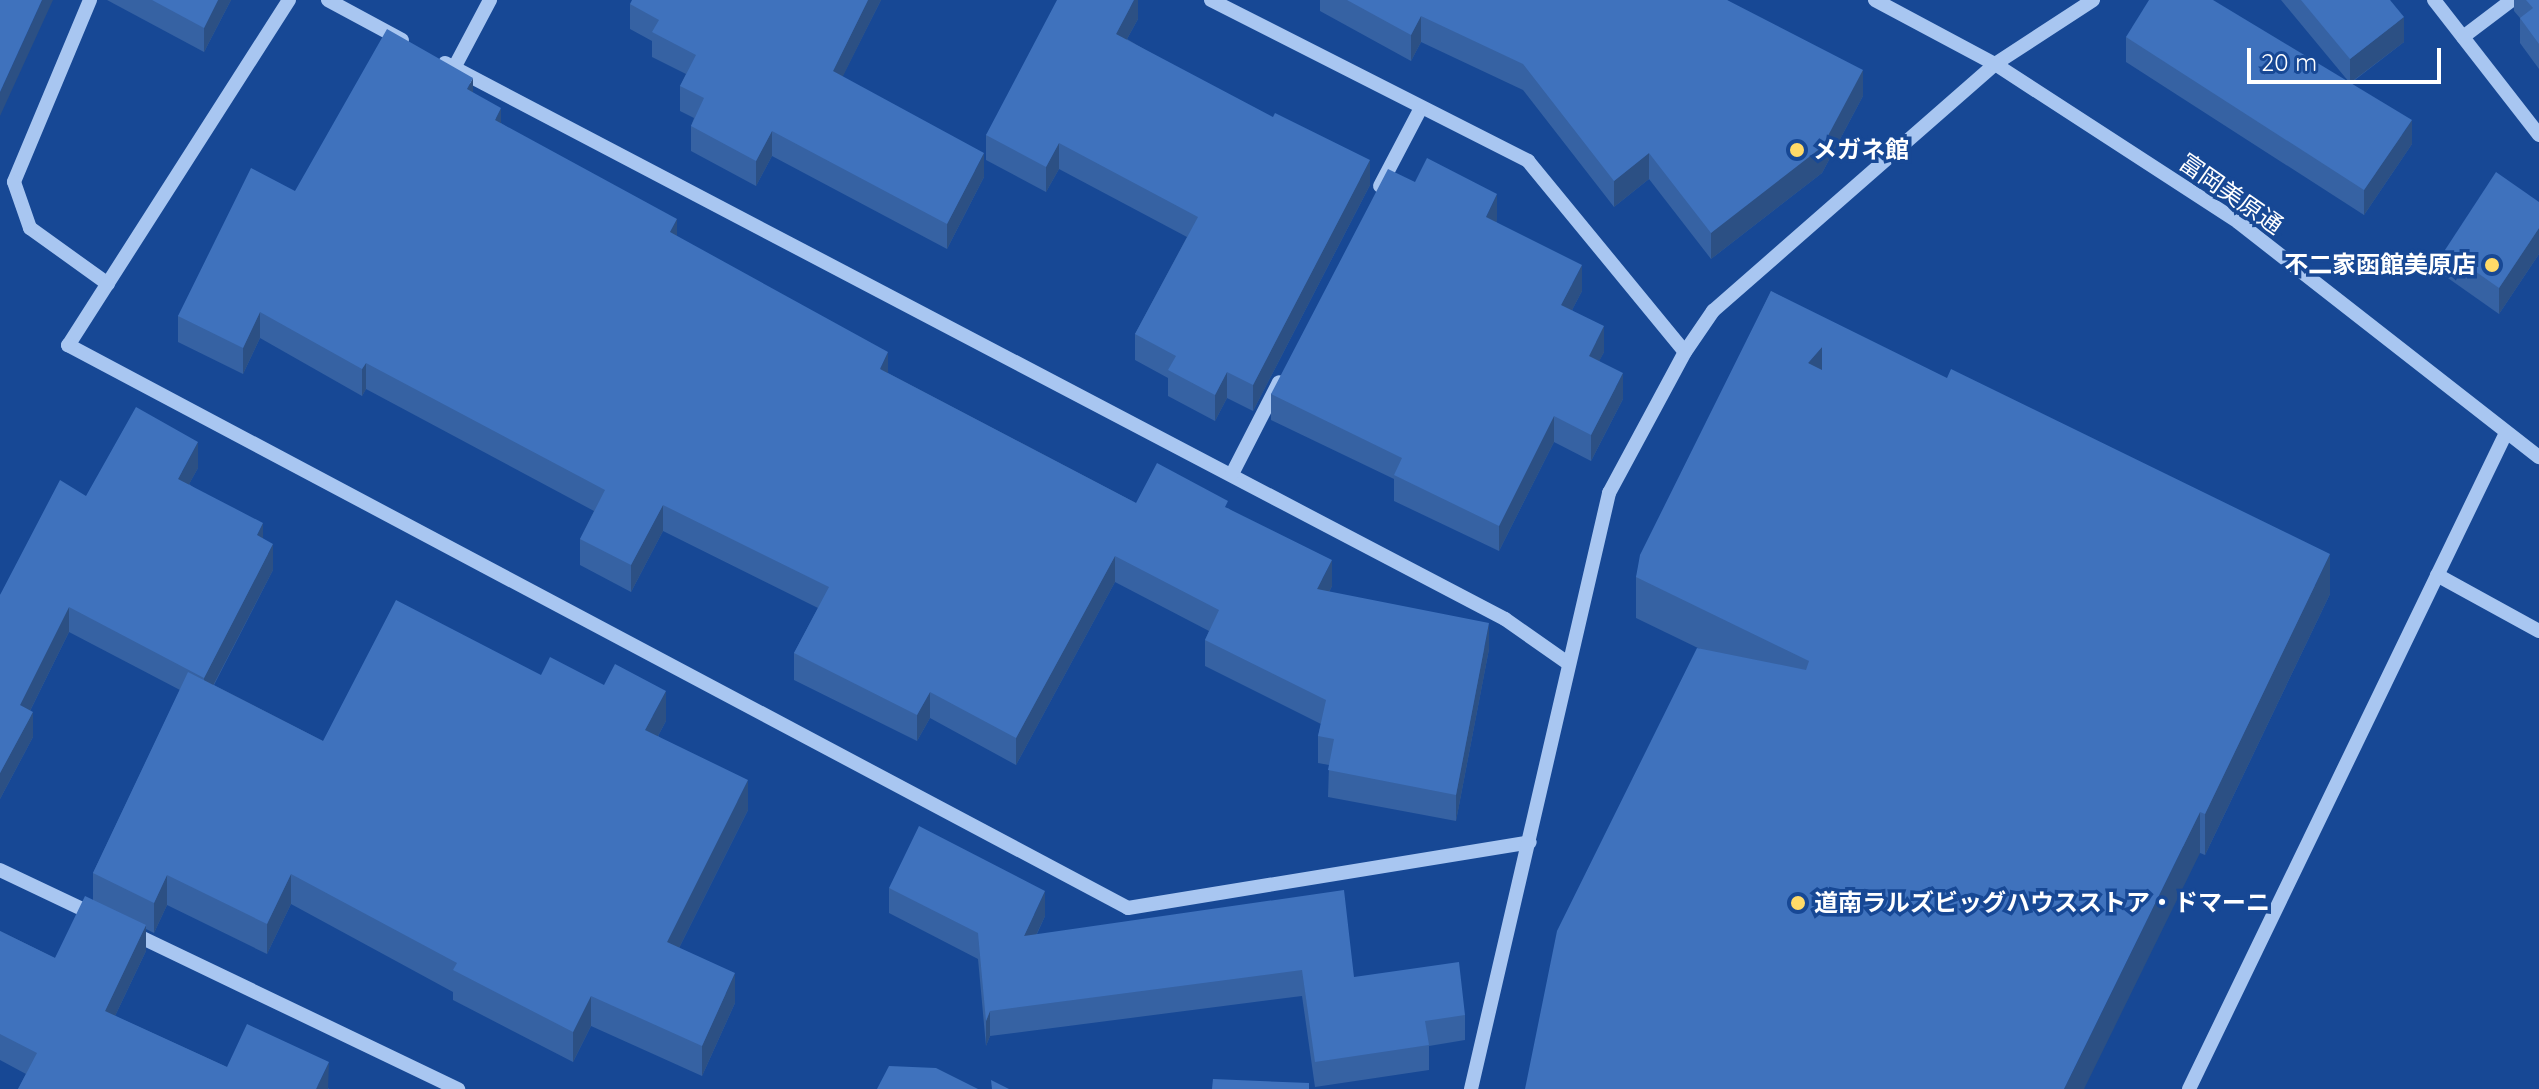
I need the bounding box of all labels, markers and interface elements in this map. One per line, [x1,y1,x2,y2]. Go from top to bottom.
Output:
scale bar [2251,32,2445,82]
text: 20 m [2261,47,2317,77]
place label: メガネ館 [1813,136,1909,164]
marker: メガネ館 [1788,141,1806,159]
street label: 富岡美原通 [2174,148,2288,240]
place label: 不二家函館美原店 [2284,251,2476,279]
marker: 不二家函館美原店 [2483,256,2501,274]
place label: 道南ラルズビッグハウスストア・ドマーニ [1814,889,2270,917]
marker: 道南ラルズビッグハウスストア・ドマーニ [1789,894,1807,912]

